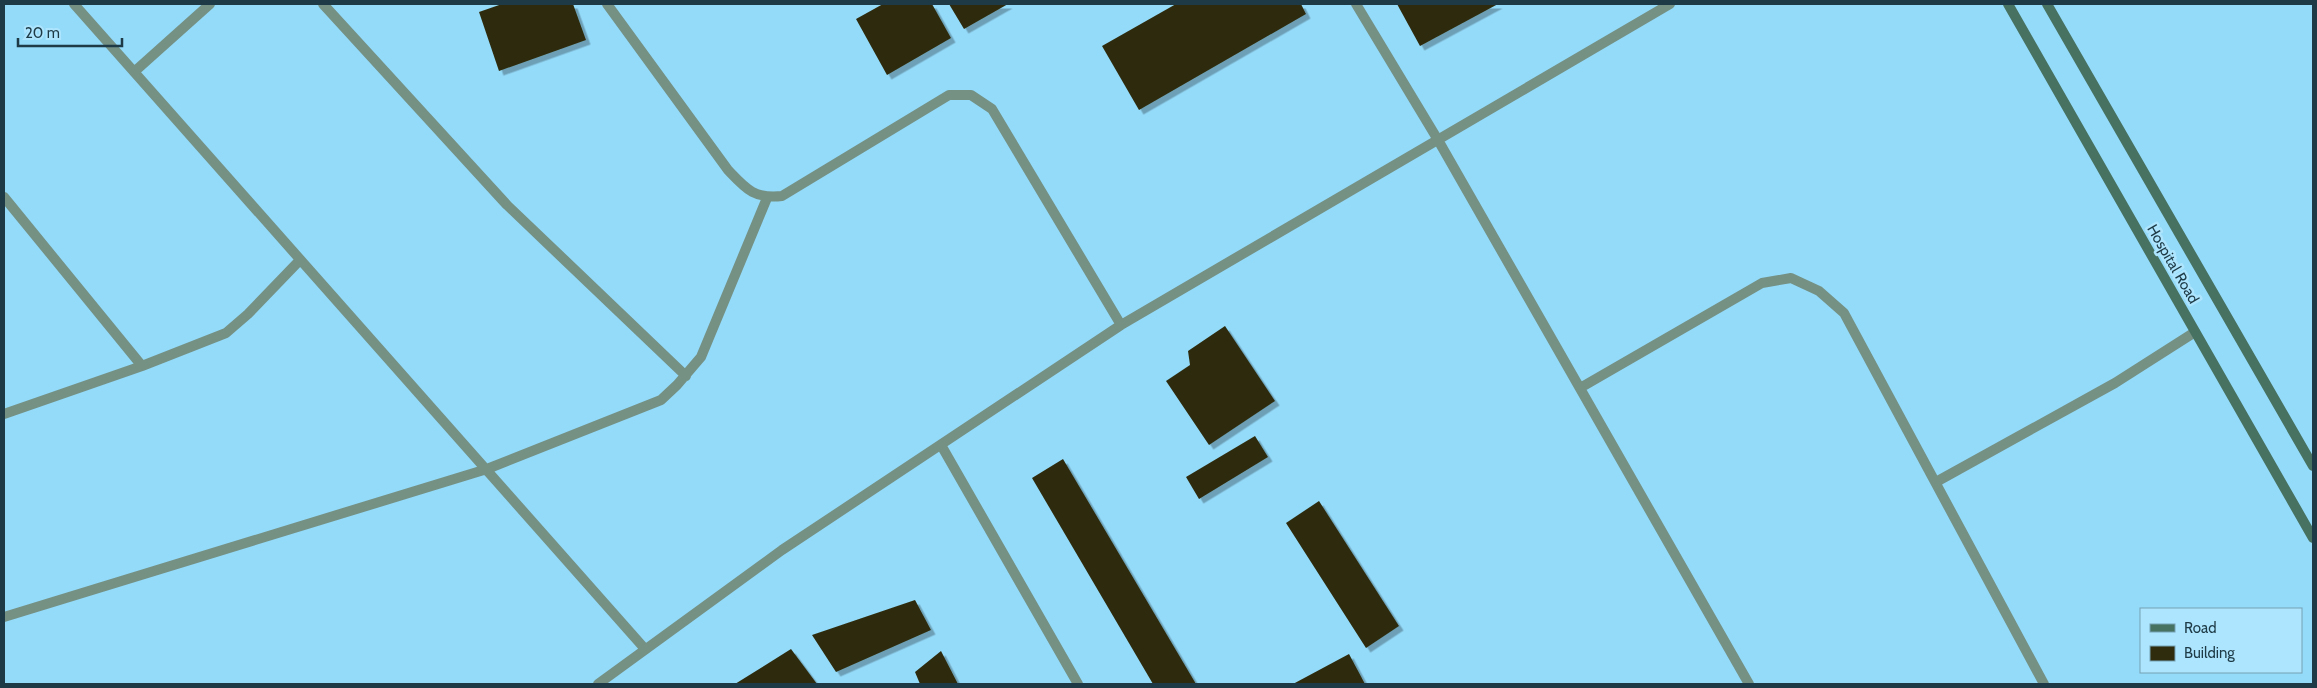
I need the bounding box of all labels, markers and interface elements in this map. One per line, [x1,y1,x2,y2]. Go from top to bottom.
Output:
scale bar [18,15,121,47]
text: 20 m [25,24,60,42]
street label: Hospital Road [2143,221,2203,307]
legend [2140,608,2302,673]
text: Road [2184,619,2217,637]
text: Building [2184,644,2235,662]

